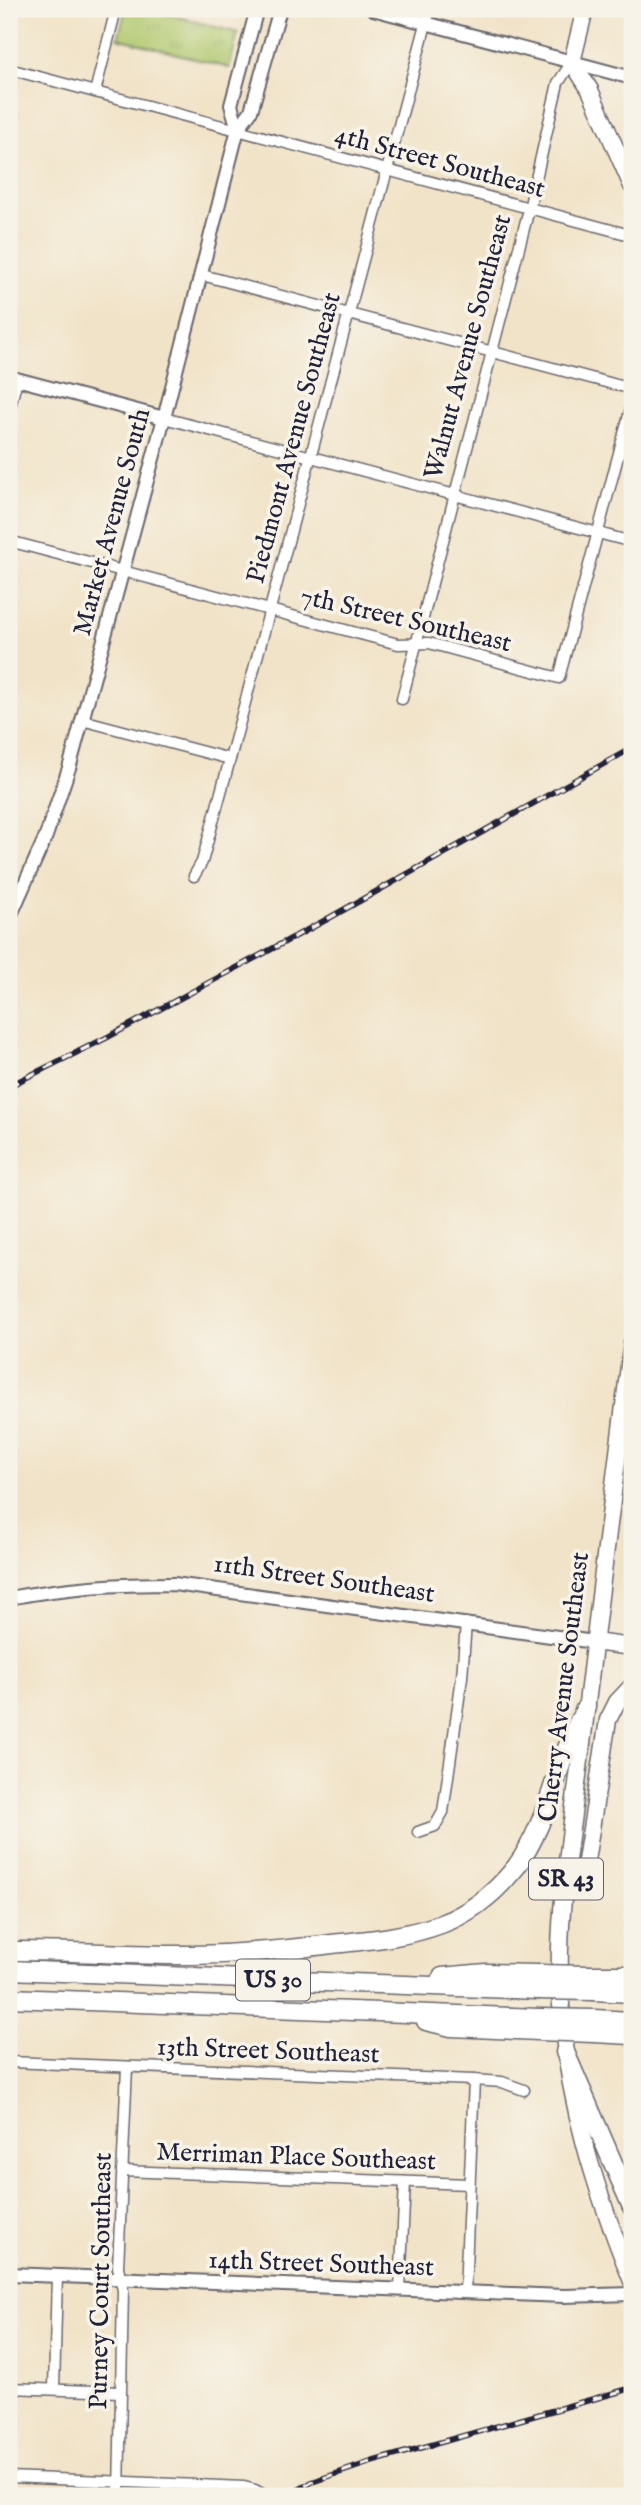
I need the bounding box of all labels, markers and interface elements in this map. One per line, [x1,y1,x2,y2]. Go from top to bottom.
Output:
street label: 4th Street Southeast [331,118,549,206]
street label: Walnut Avenue Southeast [417,211,519,483]
street label: Piedmont Avenue Southeast [239,289,349,587]
street label: Market Avenue South [66,405,158,639]
street label: 7th Street Southeast [297,580,515,660]
street label: 11th Street Southeast [211,1547,437,1611]
street label: Cherry Avenue Southeast [531,1550,597,1824]
road number: SR 43 [529,1858,603,1900]
road number: US 30 [236,1959,310,2000]
street label: 13th Street Southeast [156,2031,380,2071]
street label: Merriman Place Southeast [156,2136,436,2178]
street label: Purney Court Southeast [82,2152,120,2410]
street label: 14th Street Southeast [208,2244,434,2284]

